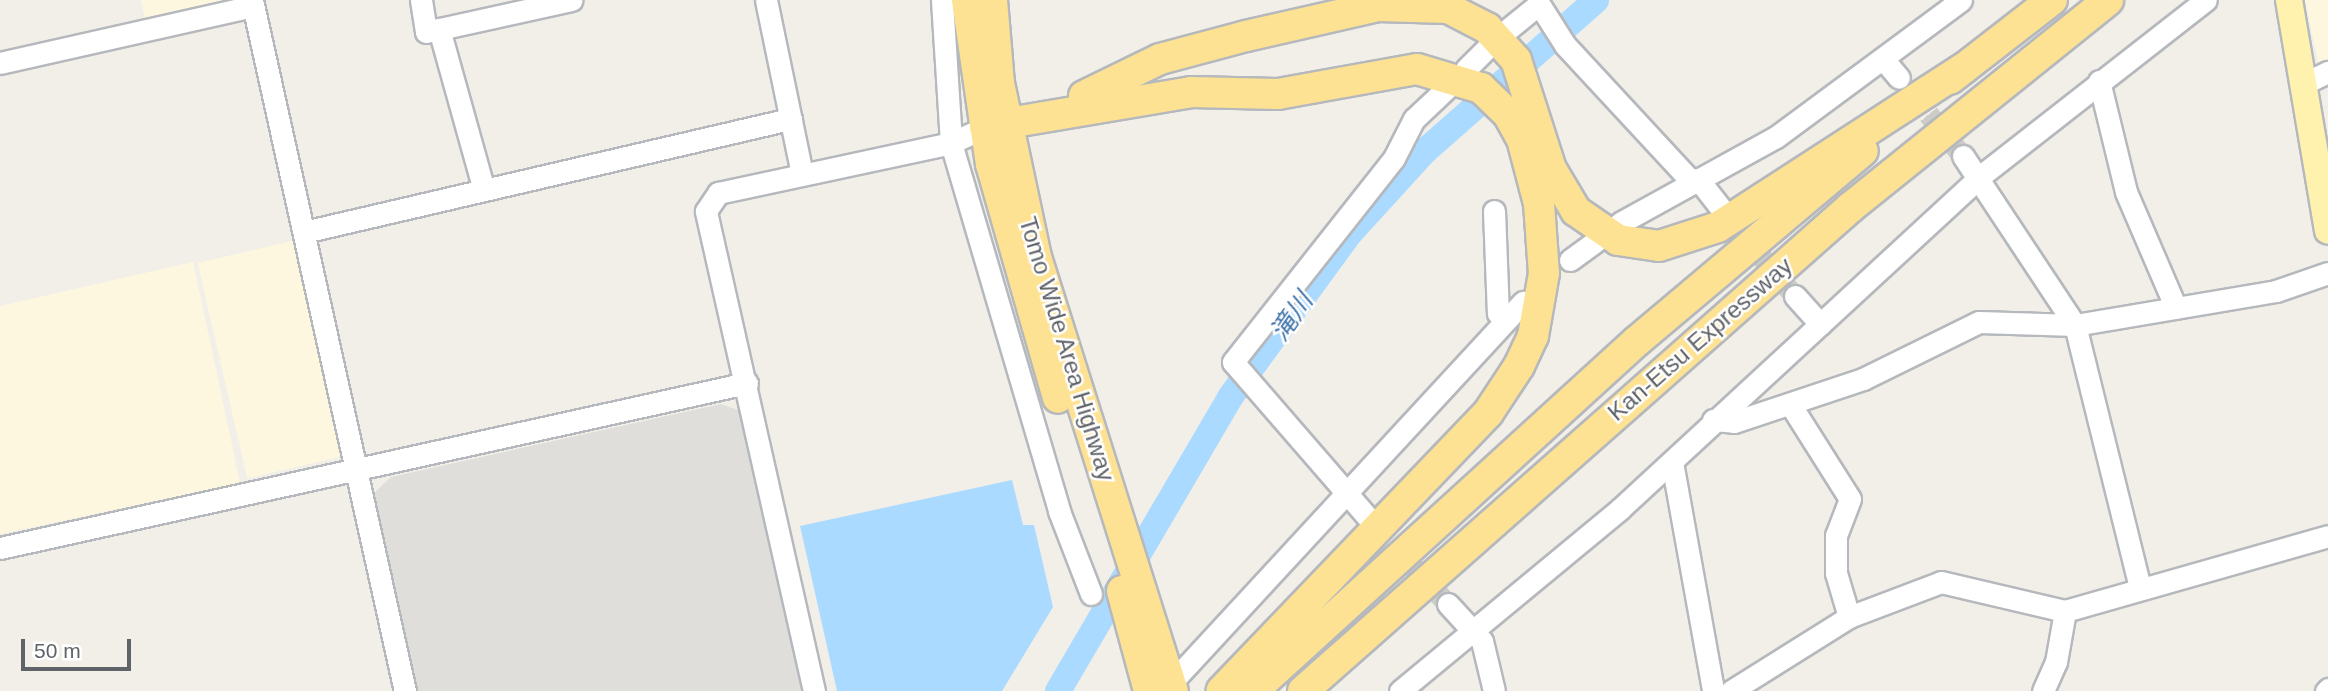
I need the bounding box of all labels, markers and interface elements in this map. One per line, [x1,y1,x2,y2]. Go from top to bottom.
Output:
street label: Tomo Wide Area Highway [1013,213,1121,485]
street label: Kan-Etsu Expressway [1602,251,1798,427]
water label: 滝川 [1264,287,1320,347]
scale bar [24,624,135,668]
text: 50 m [34,639,81,662]

